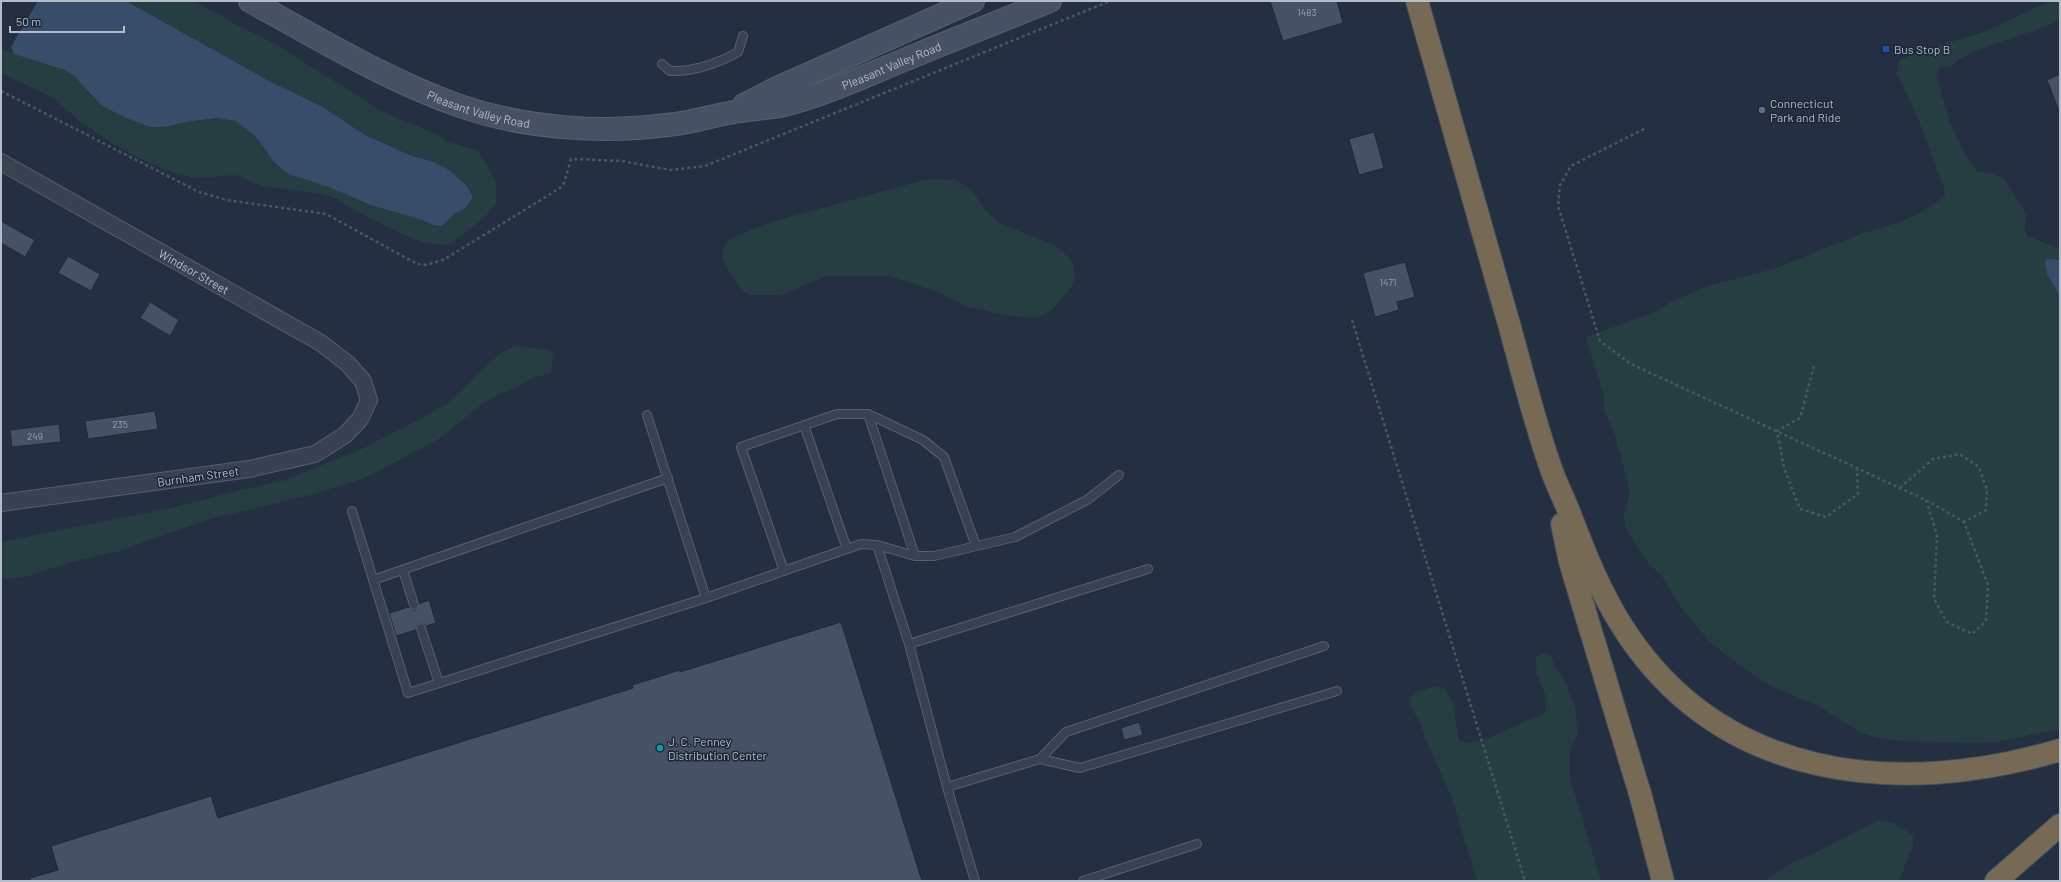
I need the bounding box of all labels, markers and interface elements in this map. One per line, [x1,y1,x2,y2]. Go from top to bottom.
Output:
house number: 1483 [1297,6,1317,18]
scale bar [10,8,124,34]
text: 50 m [16,14,41,28]
street label: Pleasant Valley Road [840,39,943,92]
place label: Bus Stop B [1894,42,1950,56]
marker: Bus Stop B [1881,44,1891,54]
street label: Pleasant Valley Road [425,87,531,130]
place label: Connecticut Park and Ride [1770,96,1841,124]
marker: Connecticut Park and Ride [1757,105,1767,115]
street label: Windsor Street [157,246,232,297]
house number: 1471 [1380,276,1396,288]
house number: 235 [112,418,128,430]
house number: 249 [27,430,43,442]
street label: Burnham Street [156,463,240,489]
place label: J. C. Penney Distribution Center [668,734,768,762]
marker: J. C. Penney Distribution Center [655,743,665,753]

